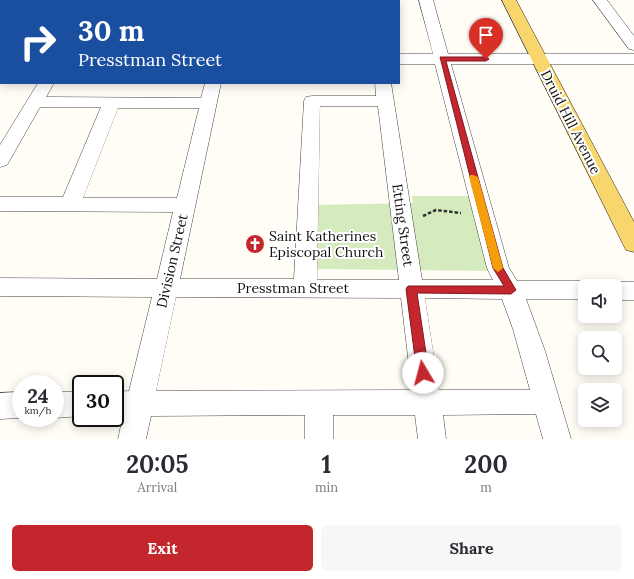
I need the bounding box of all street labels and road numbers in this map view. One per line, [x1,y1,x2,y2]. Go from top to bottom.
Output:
street label: Druid Hill Avenue [537,67,605,177]
street label: Etting Street [388,183,418,268]
street label: Division Street [152,212,192,310]
street label: Presstman Street [237,279,350,297]

